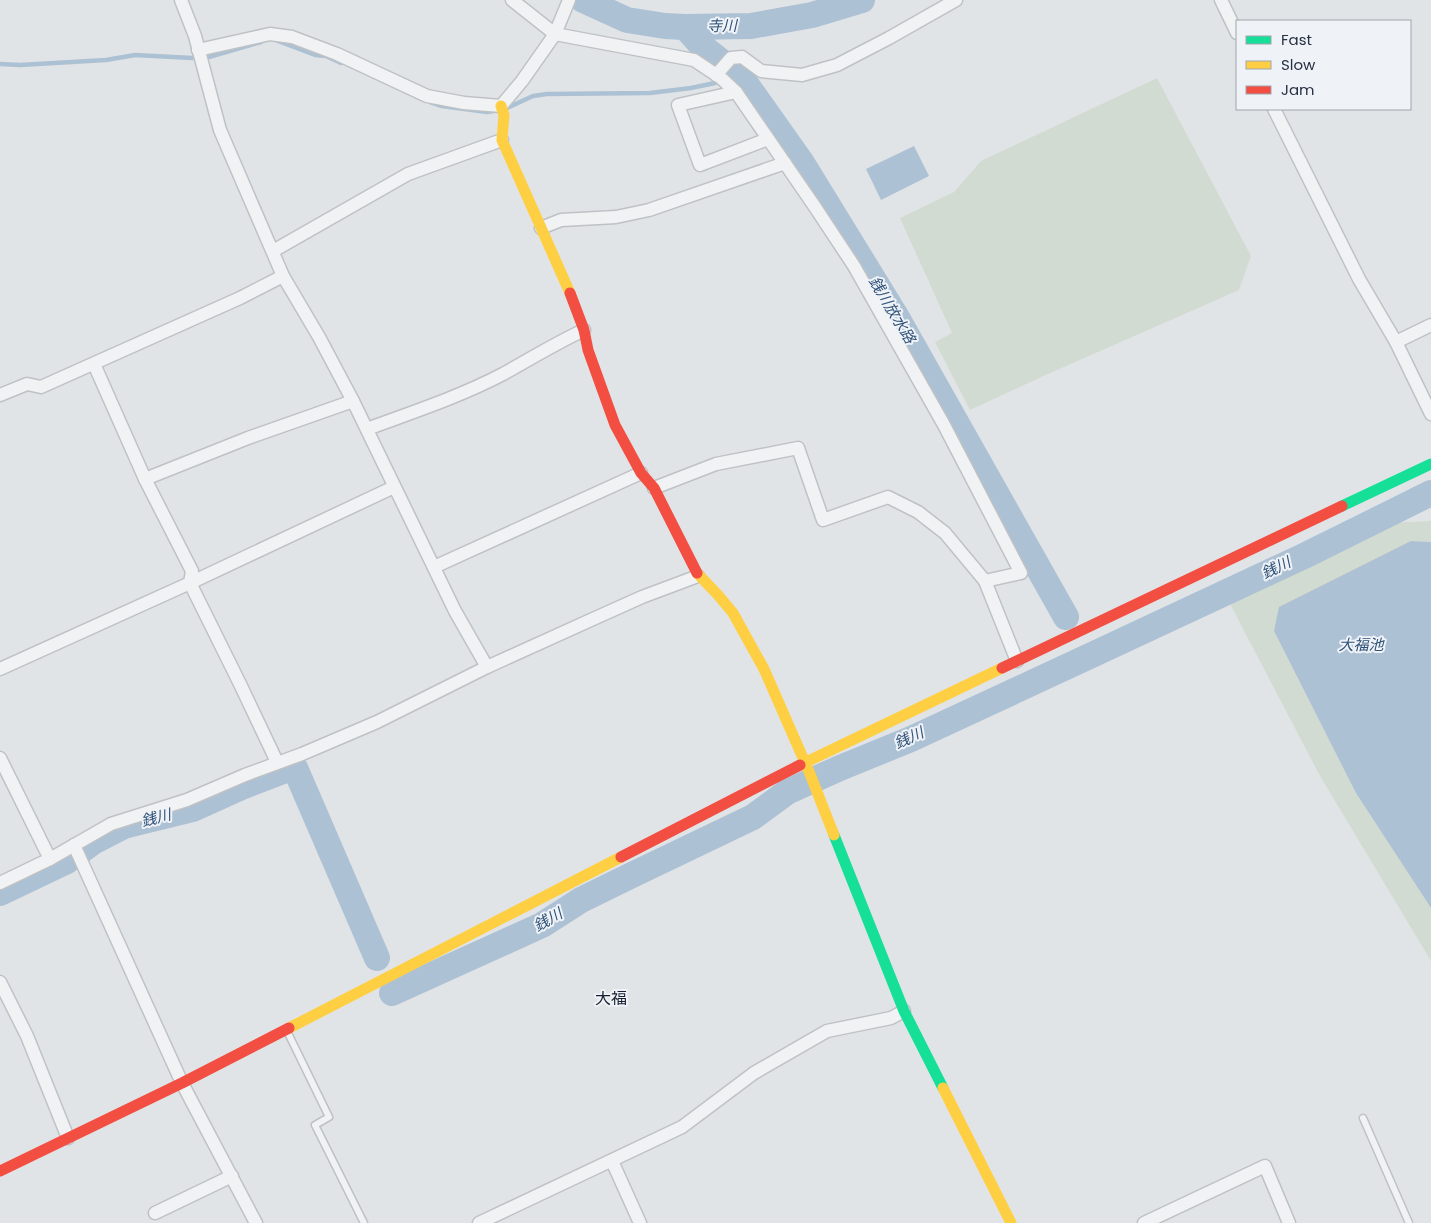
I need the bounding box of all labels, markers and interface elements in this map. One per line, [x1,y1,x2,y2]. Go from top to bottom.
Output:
water label: 寺川 [707,15,739,36]
legend [1236,20,1411,110]
text: Fast [1281,29,1312,50]
text: Slow [1281,54,1316,75]
text: Jam [1281,79,1315,100]
water label: 銭川放水路 [864,272,922,349]
water label: 銭川 [1258,551,1296,584]
water label: 大福池 [1338,634,1385,655]
water label: 銭川 [891,721,929,753]
water label: 銭川 [139,803,175,831]
water label: 銭川 [530,902,568,936]
district label: 大福 [595,987,627,1010]

